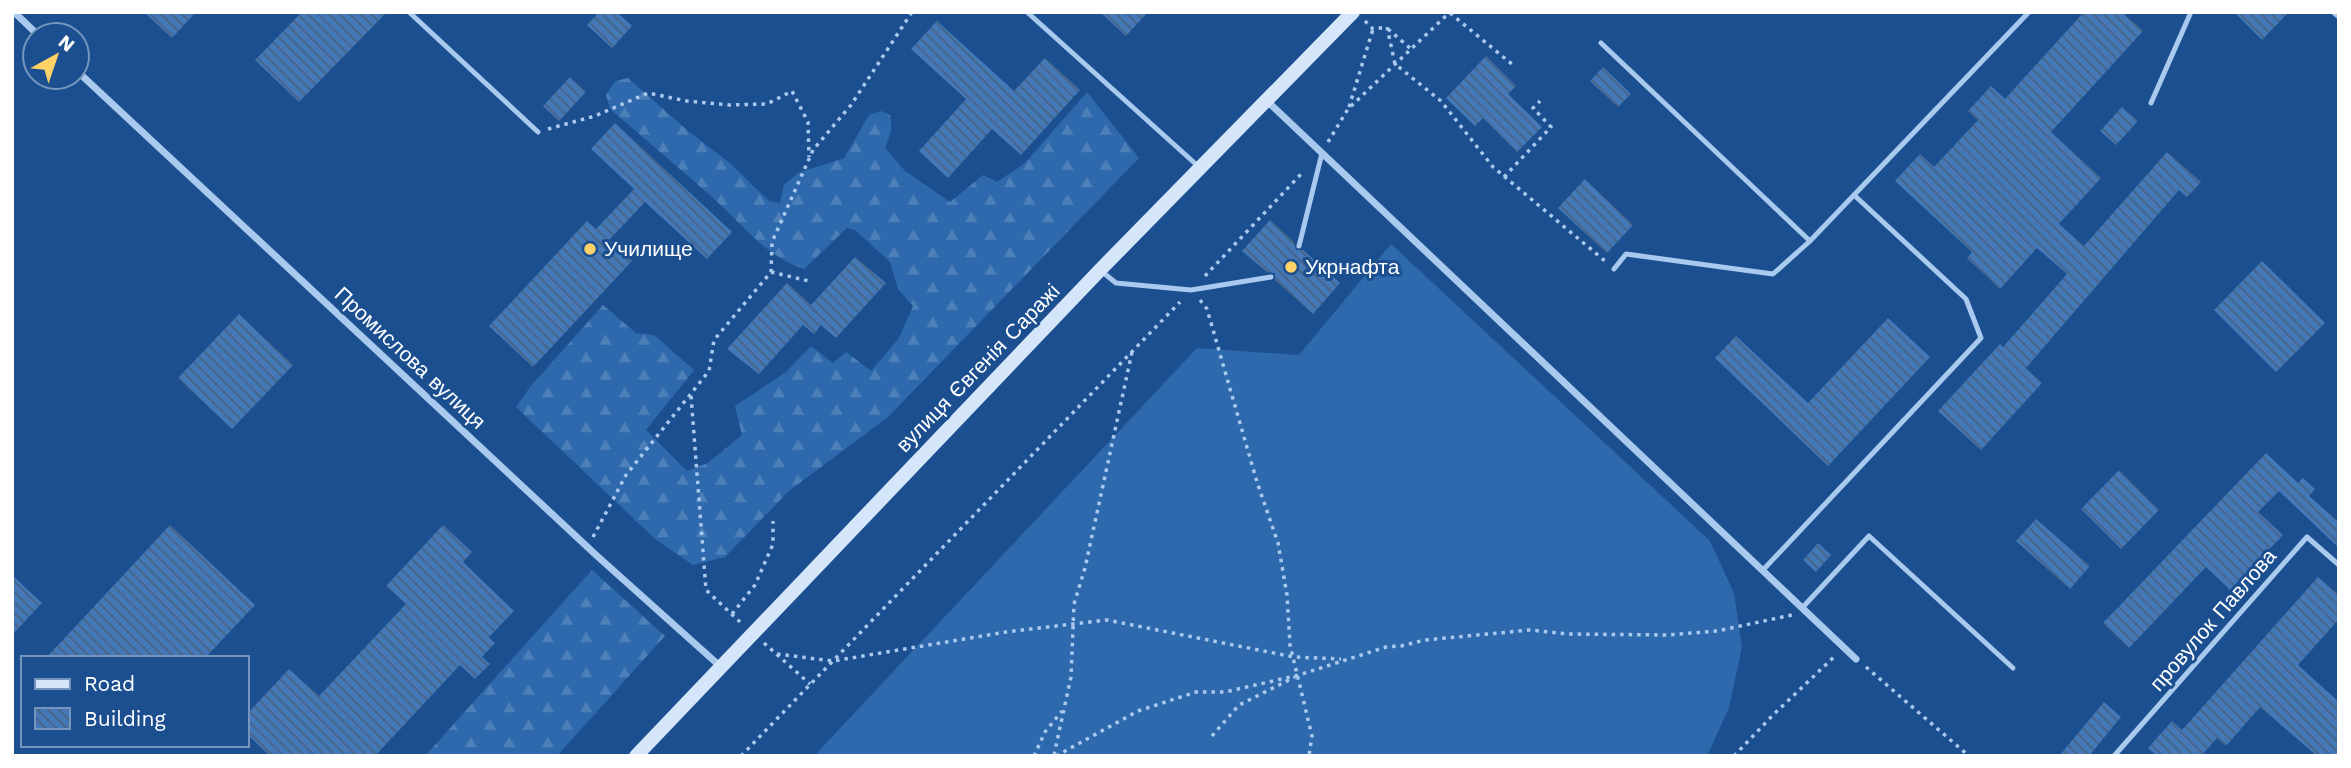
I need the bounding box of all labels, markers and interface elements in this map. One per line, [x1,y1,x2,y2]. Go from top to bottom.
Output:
north arrow [21,21,91,91]
text: N [54,30,79,57]
place label: Училище [604,236,693,261]
marker: Училище [582,241,598,257]
place label: Укрнафта [1305,254,1400,279]
marker: Укрнафта [1283,259,1299,275]
street label: вулиця Євгенія Саражі [891,278,1065,457]
street label: Промислова вулиця [330,281,491,434]
street label: провулок Павлова [2144,543,2281,696]
legend [21,656,248,747]
text: Road [84,671,135,696]
text: Building [84,706,166,731]

